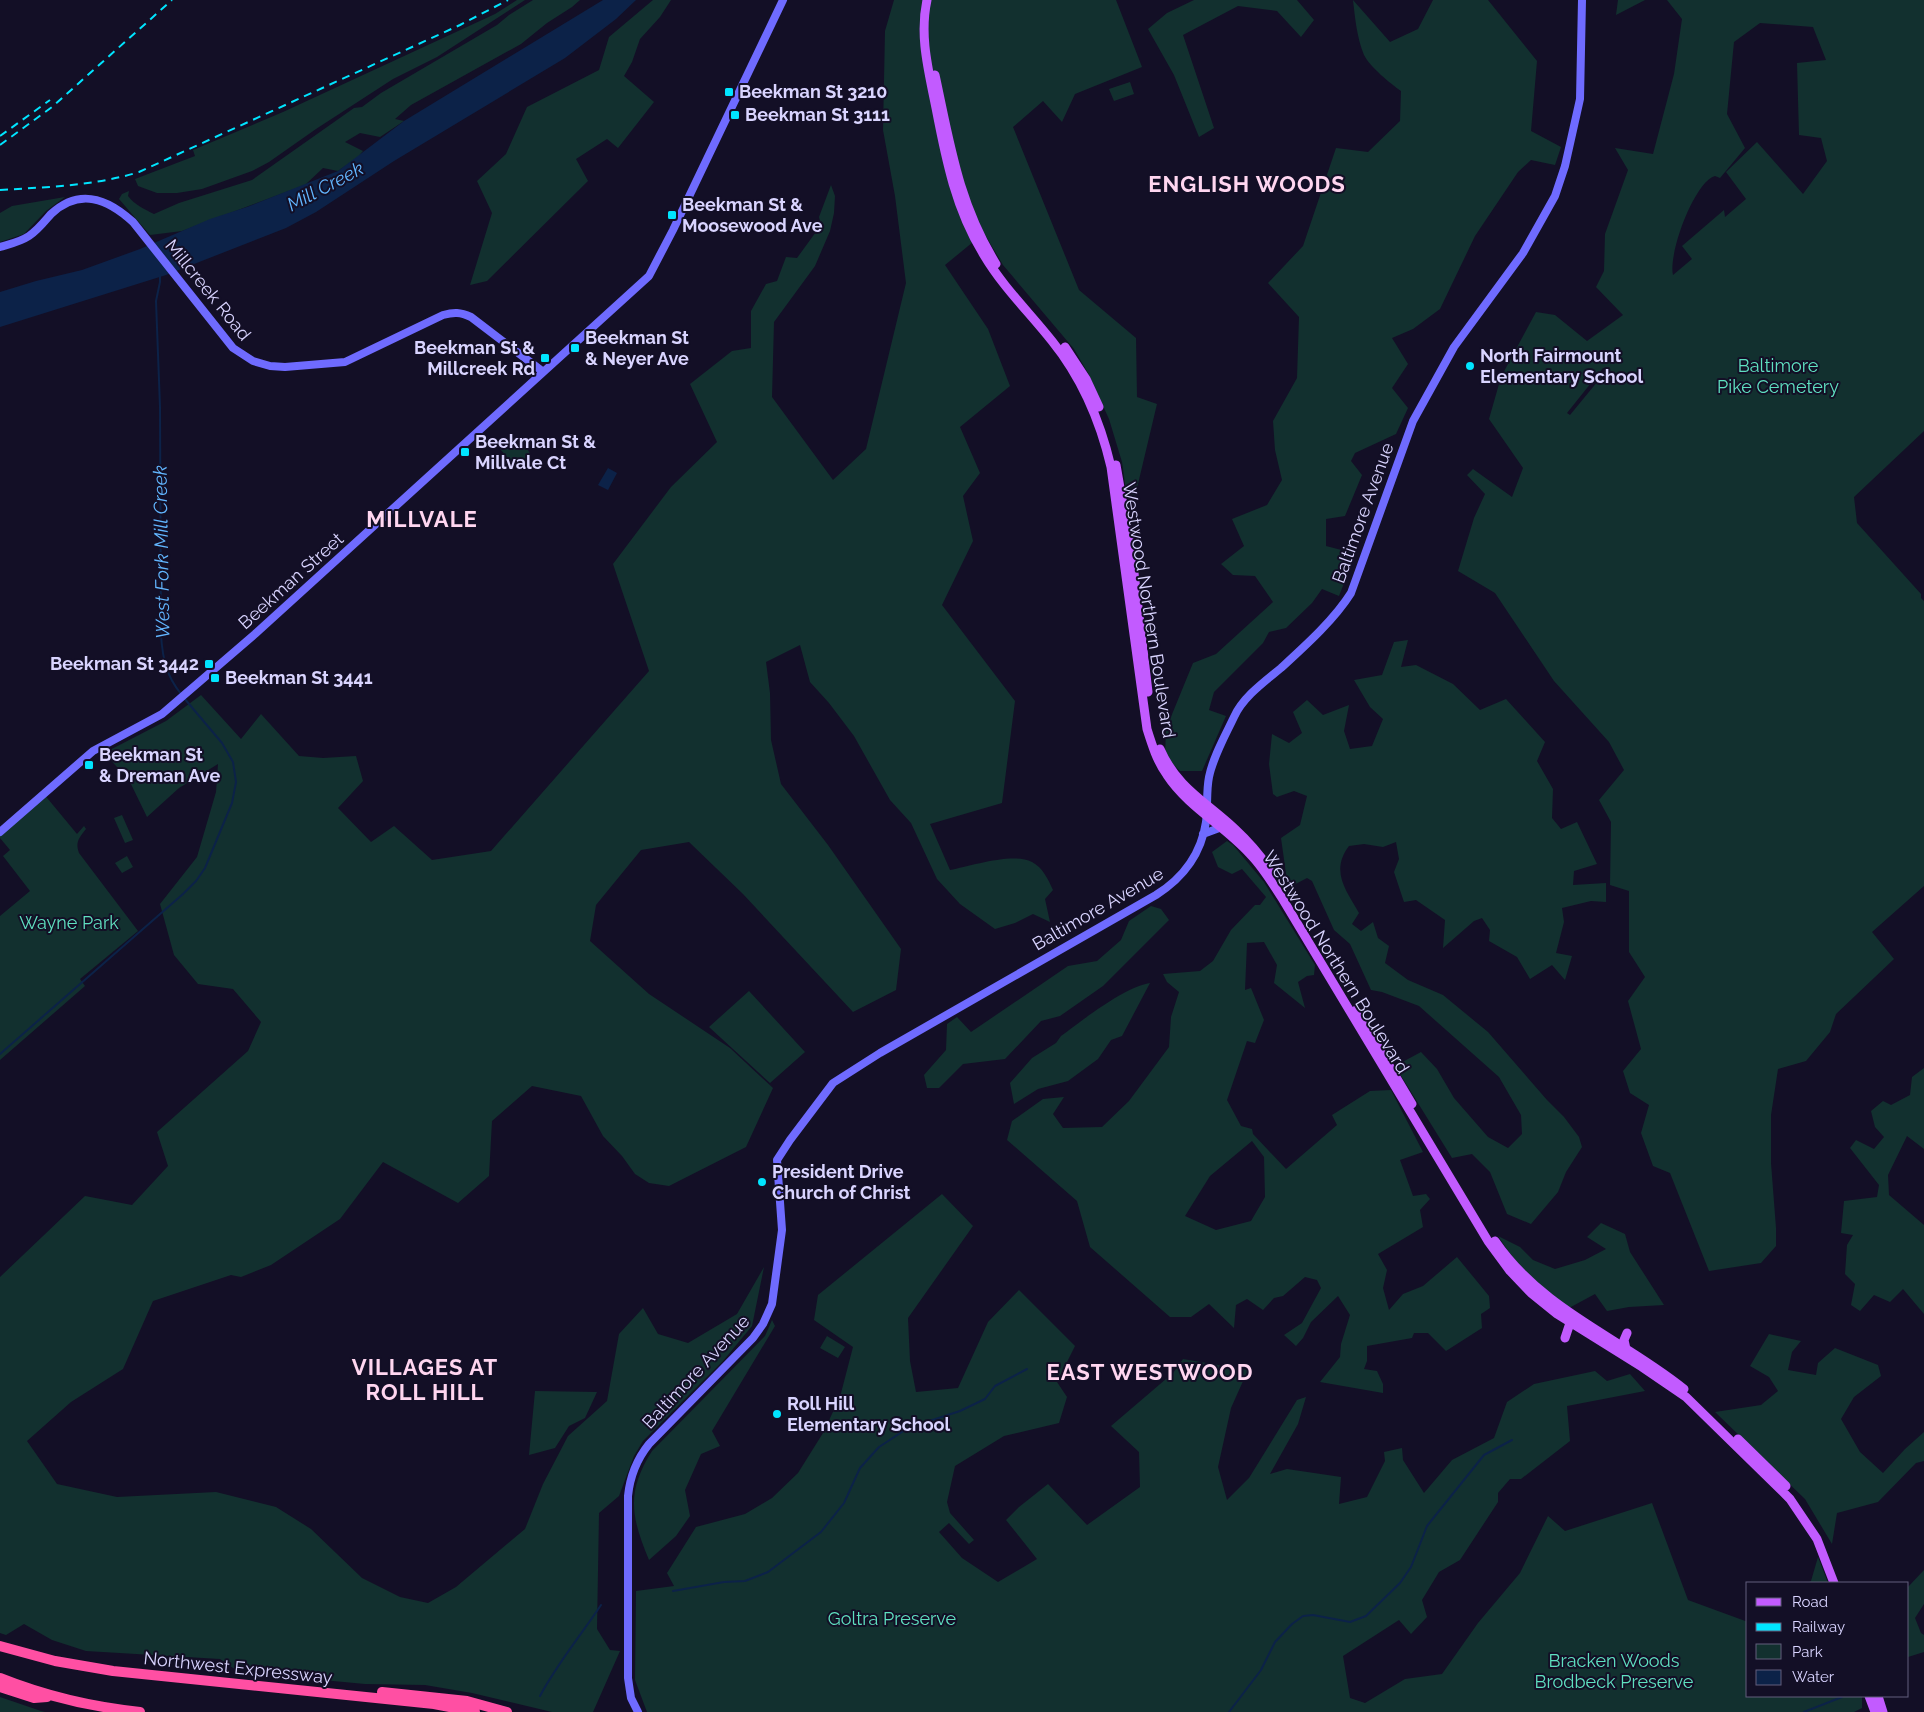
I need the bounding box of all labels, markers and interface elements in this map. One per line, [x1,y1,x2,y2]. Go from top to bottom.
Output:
place label: Beekman St 3210 [739,81,887,102]
marker: Beekman St 3210 [723,86,735,98]
place label: Beekman St 3111 [745,104,890,125]
marker: Beekman St 3111 [729,109,741,121]
water label: Mill Creek [283,157,367,215]
district label: ENGLISH WOODS [1148,171,1346,197]
place label: Beekman St & Moosewood Ave [682,194,823,236]
marker: Beekman St & Moosewood Ave [666,209,678,221]
street label: Millcreek Road [161,235,256,344]
place label: Beekman St & Neyer Ave [585,327,689,369]
place label: Beekman St & Millcreek Rd [414,337,535,379]
marker: Beekman St & Neyer Ave [569,342,581,354]
place label: North Fairmount Elementary School [1480,345,1644,387]
marker: Beekman St & Millcreek Rd [539,352,551,364]
park label: Baltimore Pike Cemetery [1717,355,1839,397]
marker: North Fairmount Elementary School [1464,360,1476,372]
place label: Beekman St & Millvale Ct [475,431,596,473]
street label: Baltimore Avenue [1327,439,1398,586]
marker: Beekman St & Millvale Ct [459,446,471,458]
water label: West Fork Mill Creek [148,465,174,639]
street label: Westwood Northern Boulevard [1119,481,1180,739]
district label: MILLVALE [366,506,478,532]
street label: Beekman Street [234,528,347,633]
place label: Beekman St 3442 [50,653,199,674]
marker: Beekman St 3442 [203,658,215,670]
place label: Beekman St 3441 [225,667,373,688]
marker: Beekman St 3441 [209,672,221,684]
place label: Beekman St & Dreman Ave [99,744,220,786]
marker: Beekman St & Dreman Ave [83,759,95,771]
street label: Westwood Northern Boulevard [1259,846,1414,1077]
street label: Baltimore Avenue [1029,862,1167,955]
park label: Wayne Park [19,912,119,933]
place label: President Drive Church of Christ [772,1161,911,1203]
marker: President Drive Church of Christ [756,1176,768,1188]
street label: Baltimore Avenue [638,1310,754,1433]
district label: VILLAGES AT ROLL HILL [352,1354,498,1405]
district label: EAST WESTWOOD [1047,1359,1253,1385]
place label: Roll Hill Elementary School [787,1393,951,1435]
marker: Roll Hill Elementary School [771,1408,783,1420]
legend [1746,1582,1909,1697]
text: Road [1792,1593,1828,1611]
park label: Goltra Preserve [828,1608,957,1629]
text: Railway [1792,1618,1845,1636]
text: Park [1792,1643,1823,1661]
street label: Northwest Expressway [143,1647,334,1688]
park label: Bracken Woods Brodbeck Preserve [1535,1650,1694,1692]
text: Water [1792,1668,1835,1686]

